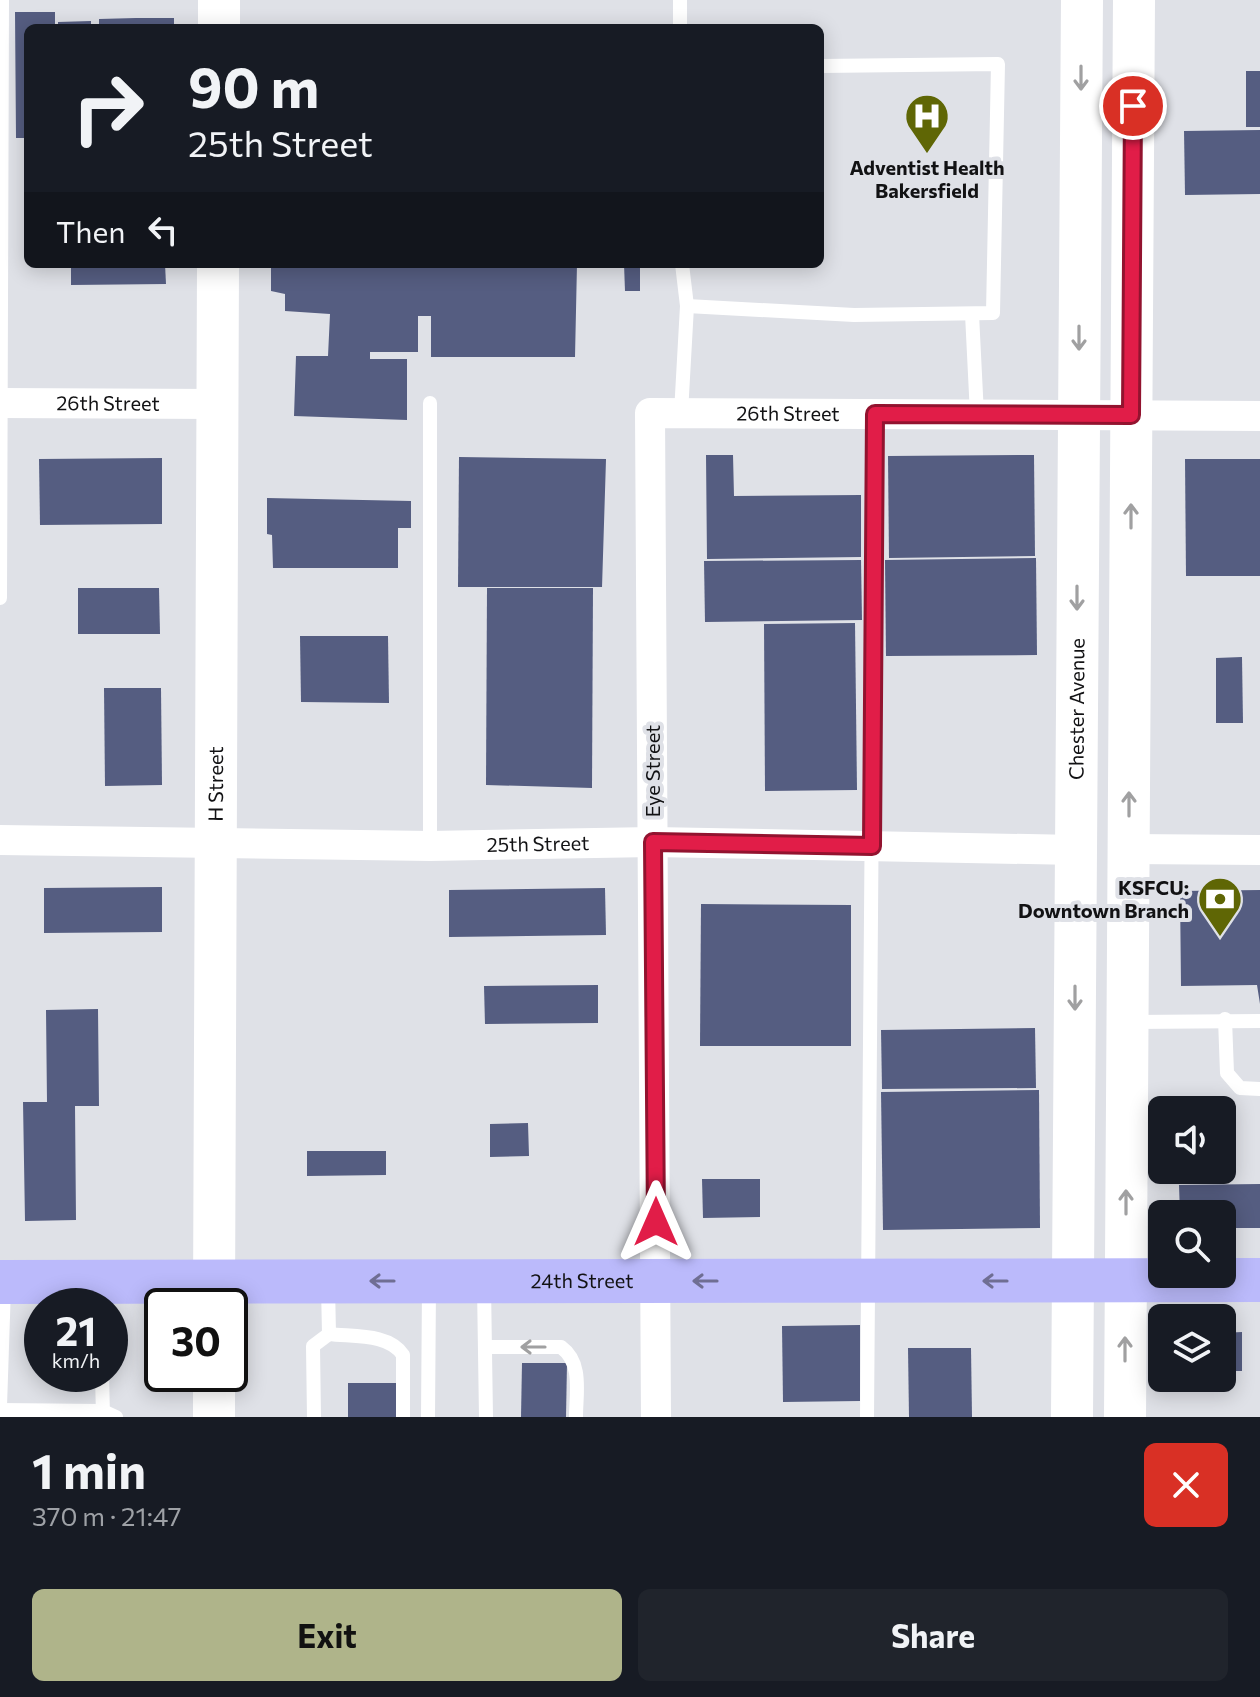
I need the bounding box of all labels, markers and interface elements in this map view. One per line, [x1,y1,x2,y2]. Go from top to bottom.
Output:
text: 90 m [188,51,319,120]
icon: right [56,56,160,160]
one-way arrow [1073,64,1089,91]
pin [1099,72,1167,140]
icon: arrive [1111,84,1155,128]
hospital icon: Adventist Health Bakersfield [903,92,951,155]
text: 25th Street [188,120,373,164]
place label: Adventist Health Bakersfield [849,155,1005,202]
icon: left [141,208,185,252]
text: Then [56,212,125,249]
one-way arrow [1071,324,1087,351]
street label: 26th Street [56,390,160,415]
street label: 26th Street [736,400,840,425]
one-way arrow [1123,503,1138,530]
one-way arrow [1070,584,1085,611]
street label: Chester Avenue [1063,638,1088,780]
street label: Eye Street [640,725,664,817]
street label: H Street [203,746,227,822]
one-way arrow [1121,791,1137,818]
street label: 25th Street [486,830,589,856]
place label: KSFCU: Downtown Branch [1018,875,1189,922]
bank icon: KSFCU: Downtown Branch [1196,875,1244,938]
one-way arrow [1067,984,1083,1011]
map controls [1148,1096,1236,1392]
button: sound [1148,1096,1236,1184]
position arrow [614,1180,698,1264]
one-way arrow [1118,1189,1134,1216]
button: search [1148,1200,1236,1288]
street label: 24th Street [531,1268,633,1292]
one-way arrow [369,1273,396,1289]
one-way arrow [692,1273,719,1289]
one-way arrow [982,1273,1009,1289]
speed limit sign: 30 [144,1288,248,1392]
button: layers [1148,1304,1236,1392]
text: 21 [56,1305,96,1354]
one-way arrow [1117,1336,1133,1363]
one-way arrow [520,1339,547,1355]
text: km/h [52,1348,100,1372]
text: 1 min [32,1440,146,1499]
button: close [1144,1443,1228,1527]
text: 370 m · 21:47 [32,1500,182,1531]
button: Exit [32,1589,622,1681]
button: Share [638,1589,1228,1681]

